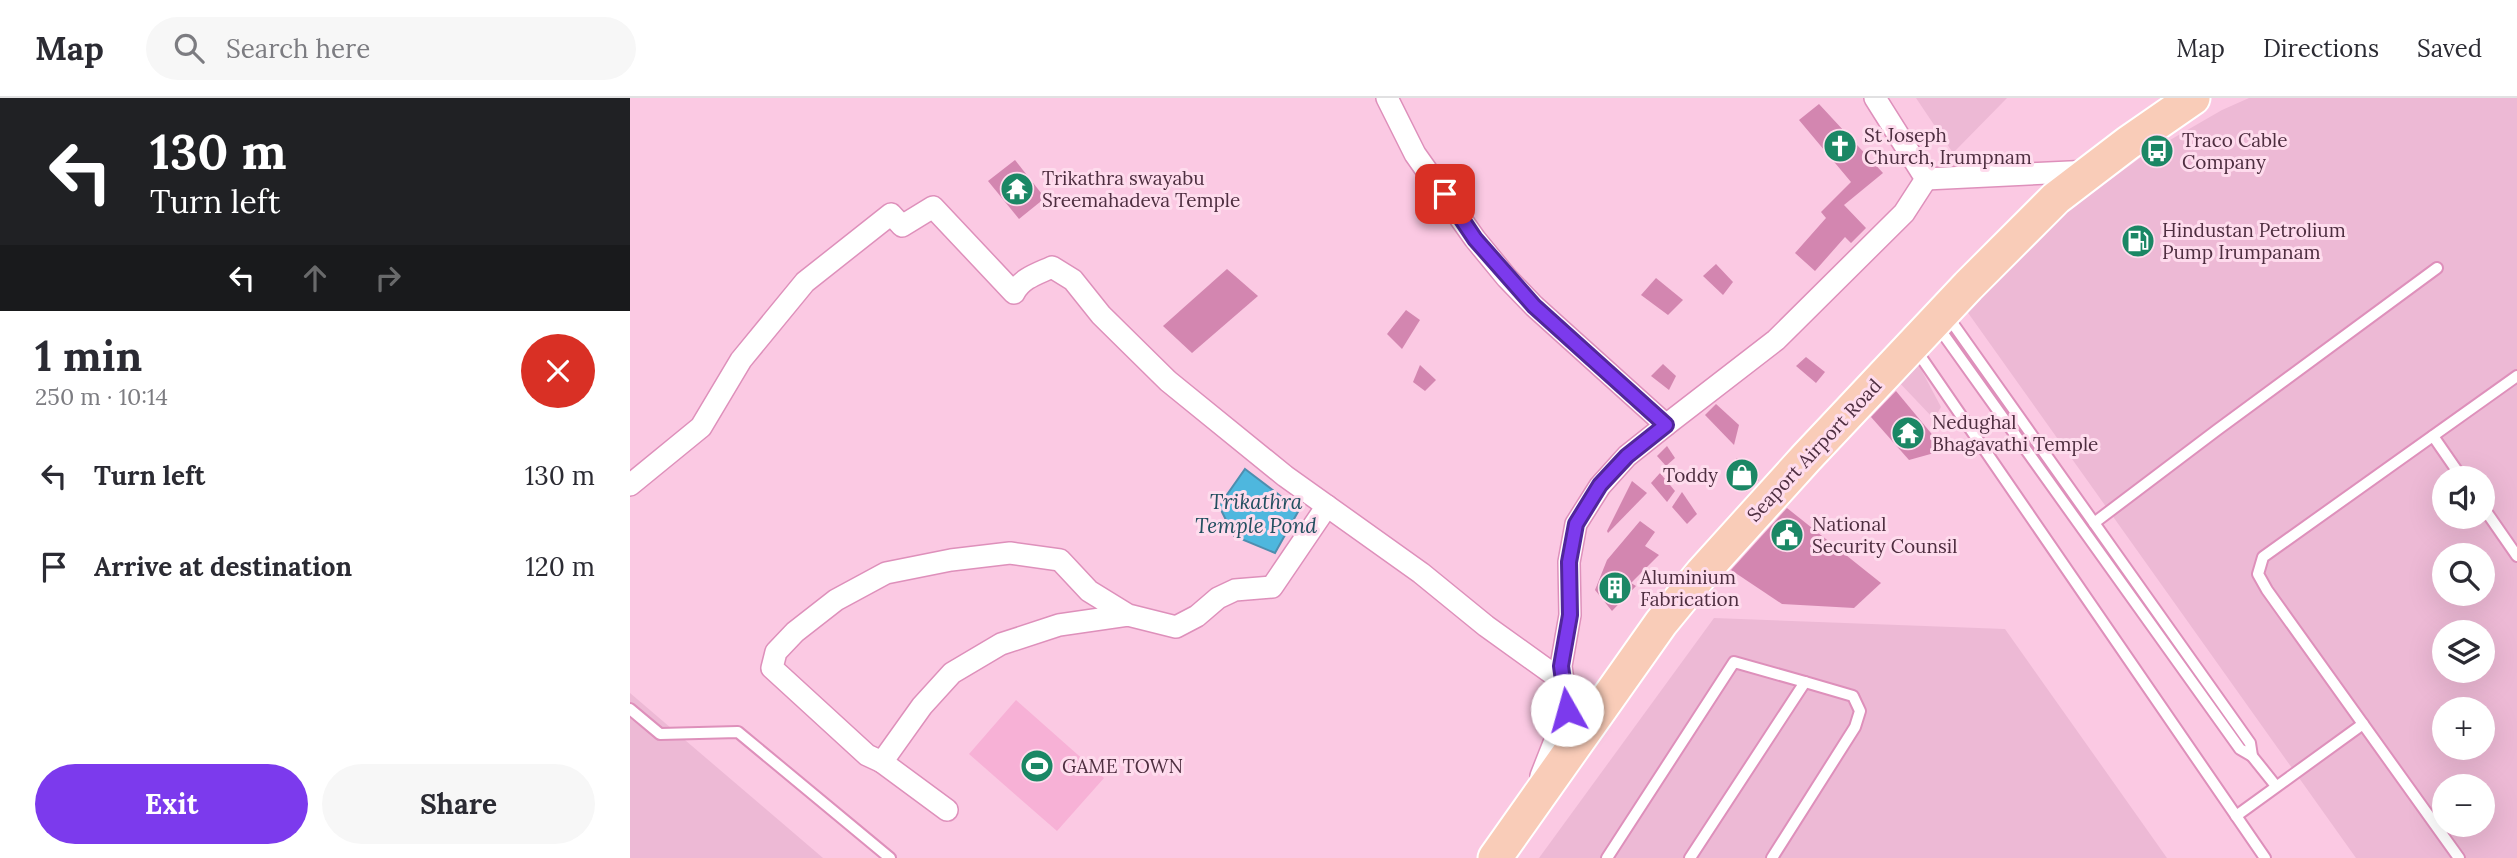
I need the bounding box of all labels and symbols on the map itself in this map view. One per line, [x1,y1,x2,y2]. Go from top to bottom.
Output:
place label: St Joseph Church, Irumpnam [1864,123,2032,169]
church icon: St Joseph Church, Irumpnam [1821,127,1859,165]
place label: Traco Cable Company [2182,128,2288,174]
bus stop icon: Traco Cable Company [2138,132,2176,170]
pin [1415,164,1475,224]
place label: Trikathra swayabu Sreemahadeva Temple [1042,166,1240,212]
temple icon: Trikathra swayabu Sreemahadeva Temple [998,170,1036,208]
place label: Hindustan Petrolium Pump Irumpanam [2162,218,2346,264]
fuel station icon: Hindustan Petrolium Pump Irumpanam [2119,222,2157,260]
street label: Seaport Airport Road [1742,374,1886,526]
place label: Nedughal Bhagavathi Temple [1932,410,2098,456]
temple icon: Nedughal Bhagavathi Temple [1889,414,1927,452]
shop icon: Toddy [1723,456,1761,494]
place label: Toddy [1663,463,1718,487]
water label: Trikathra Temple Pond [1195,488,1317,539]
place label: National Security Counsil [1812,512,1957,558]
public building icon: National Security Counsil [1768,516,1806,554]
place label: Aluminium Fabrication [1639,565,1739,611]
building icon: Aluminium Fabrication [1596,569,1634,607]
position arrow [1530,673,1604,747]
sports icon: GAME TOWN [1018,747,1056,785]
place label: GAME TOWN [1062,754,1183,778]

